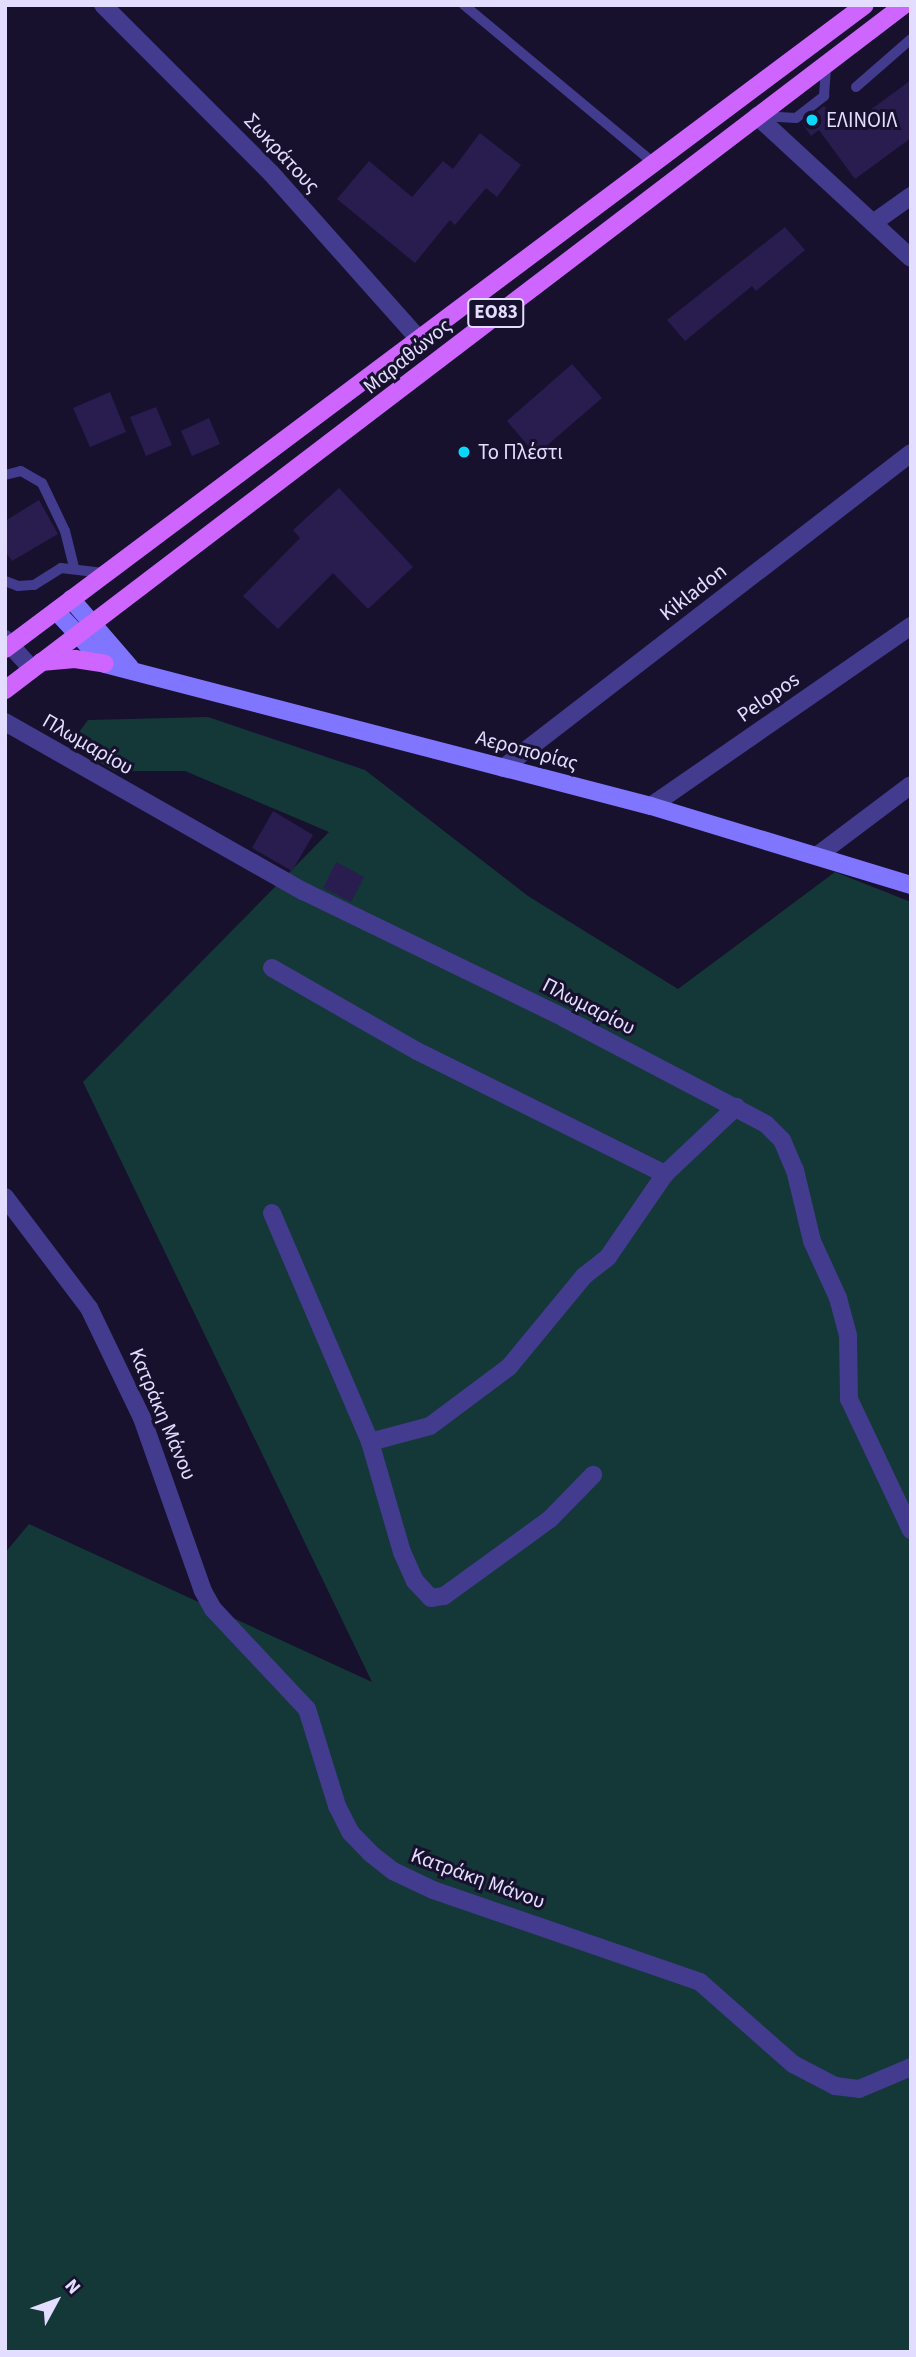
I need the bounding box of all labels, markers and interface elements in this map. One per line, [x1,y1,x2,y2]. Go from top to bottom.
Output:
place label: ΕΛΙΝΟΙΛ [826,107,897,133]
street label: Σωκράτους [239,108,325,198]
marker: ΕΛΙΝΟΙΛ [804,112,820,128]
road number: ΕΟ83 [466,298,526,328]
street label: Μαραθώνος [358,313,456,399]
place label: Το Πλέστι [478,439,563,465]
marker: Το Πλέστι [456,444,472,460]
street label: Kikladon [654,558,732,626]
street label: Pelopos [732,667,804,727]
street label: Πλωμαρίου [38,708,138,780]
street label: Αεροπορίας [473,724,581,776]
street label: Πλωμαρίου [538,972,640,1040]
street label: Κατράκη Μάνου [124,1344,202,1484]
street label: Κατράκη Μάνου [408,1842,548,1914]
north arrow [21,2266,91,2336]
text: N [58,2273,87,2301]

